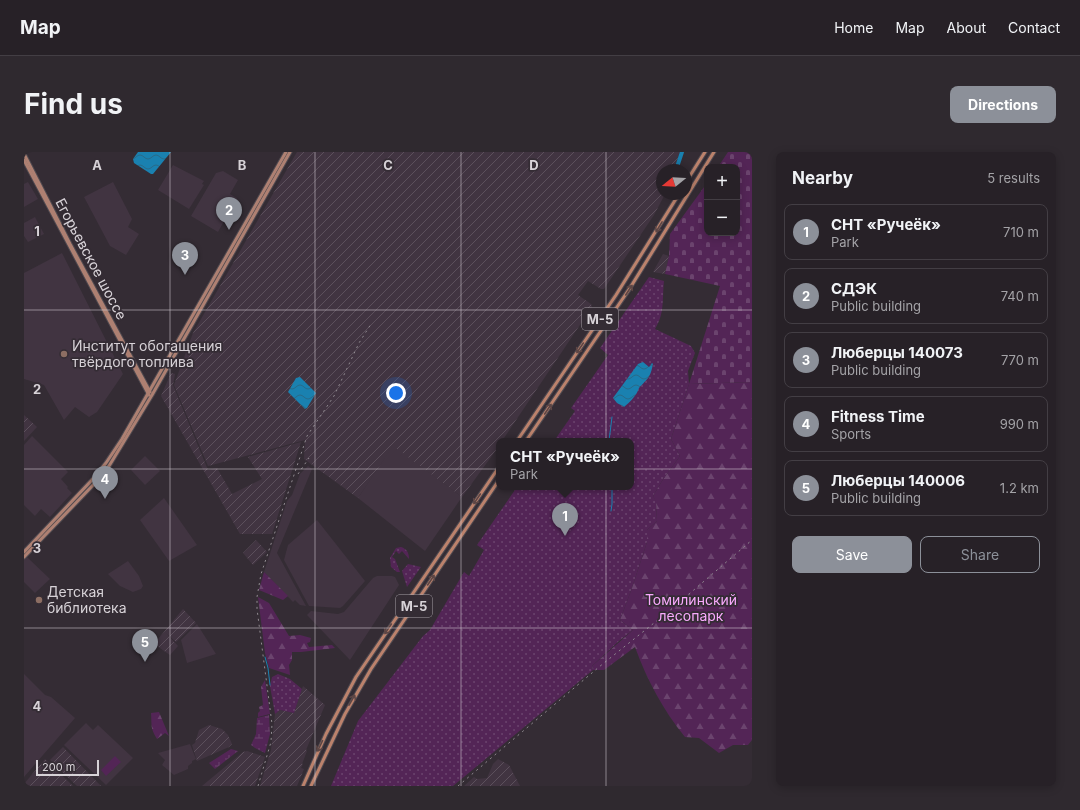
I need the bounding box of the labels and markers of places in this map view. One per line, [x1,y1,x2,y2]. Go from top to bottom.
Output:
pin: 2 [216,197,242,230]
pin: 3 [172,242,198,275]
place label: Институт обогащения твёрдого топлива [72,337,222,370]
marker: Институт обогащения твёрдого топлива [59,349,69,359]
pin: 4 [92,466,118,499]
pin: 1 [552,503,578,536]
place label: Детская библиотека [47,583,127,616]
marker: Детская библиотека [34,595,44,605]
pin: 5 [132,629,158,662]

